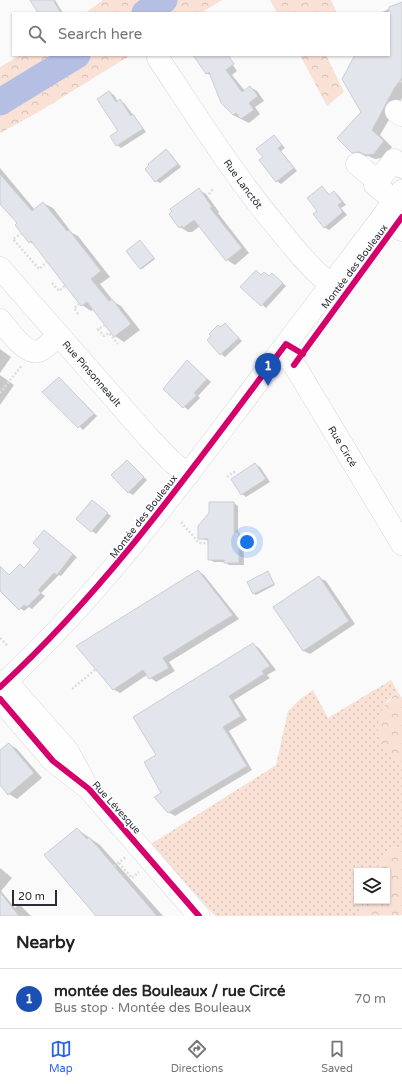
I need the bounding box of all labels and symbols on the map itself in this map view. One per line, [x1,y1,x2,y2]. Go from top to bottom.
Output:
street label: Rue Lanctôt [221,157,265,211]
street label: Montée des Bouleaux [319,222,391,311]
street label: Rue Pinsonneault [59,339,124,409]
pin: 1 [255,353,281,386]
street label: Rue Circé [325,424,359,470]
street label: Montée des Bouleaux [107,472,180,561]
your location [237,532,257,552]
street label: Rue Lévesque [90,779,143,837]
scale bar [12,888,57,907]

